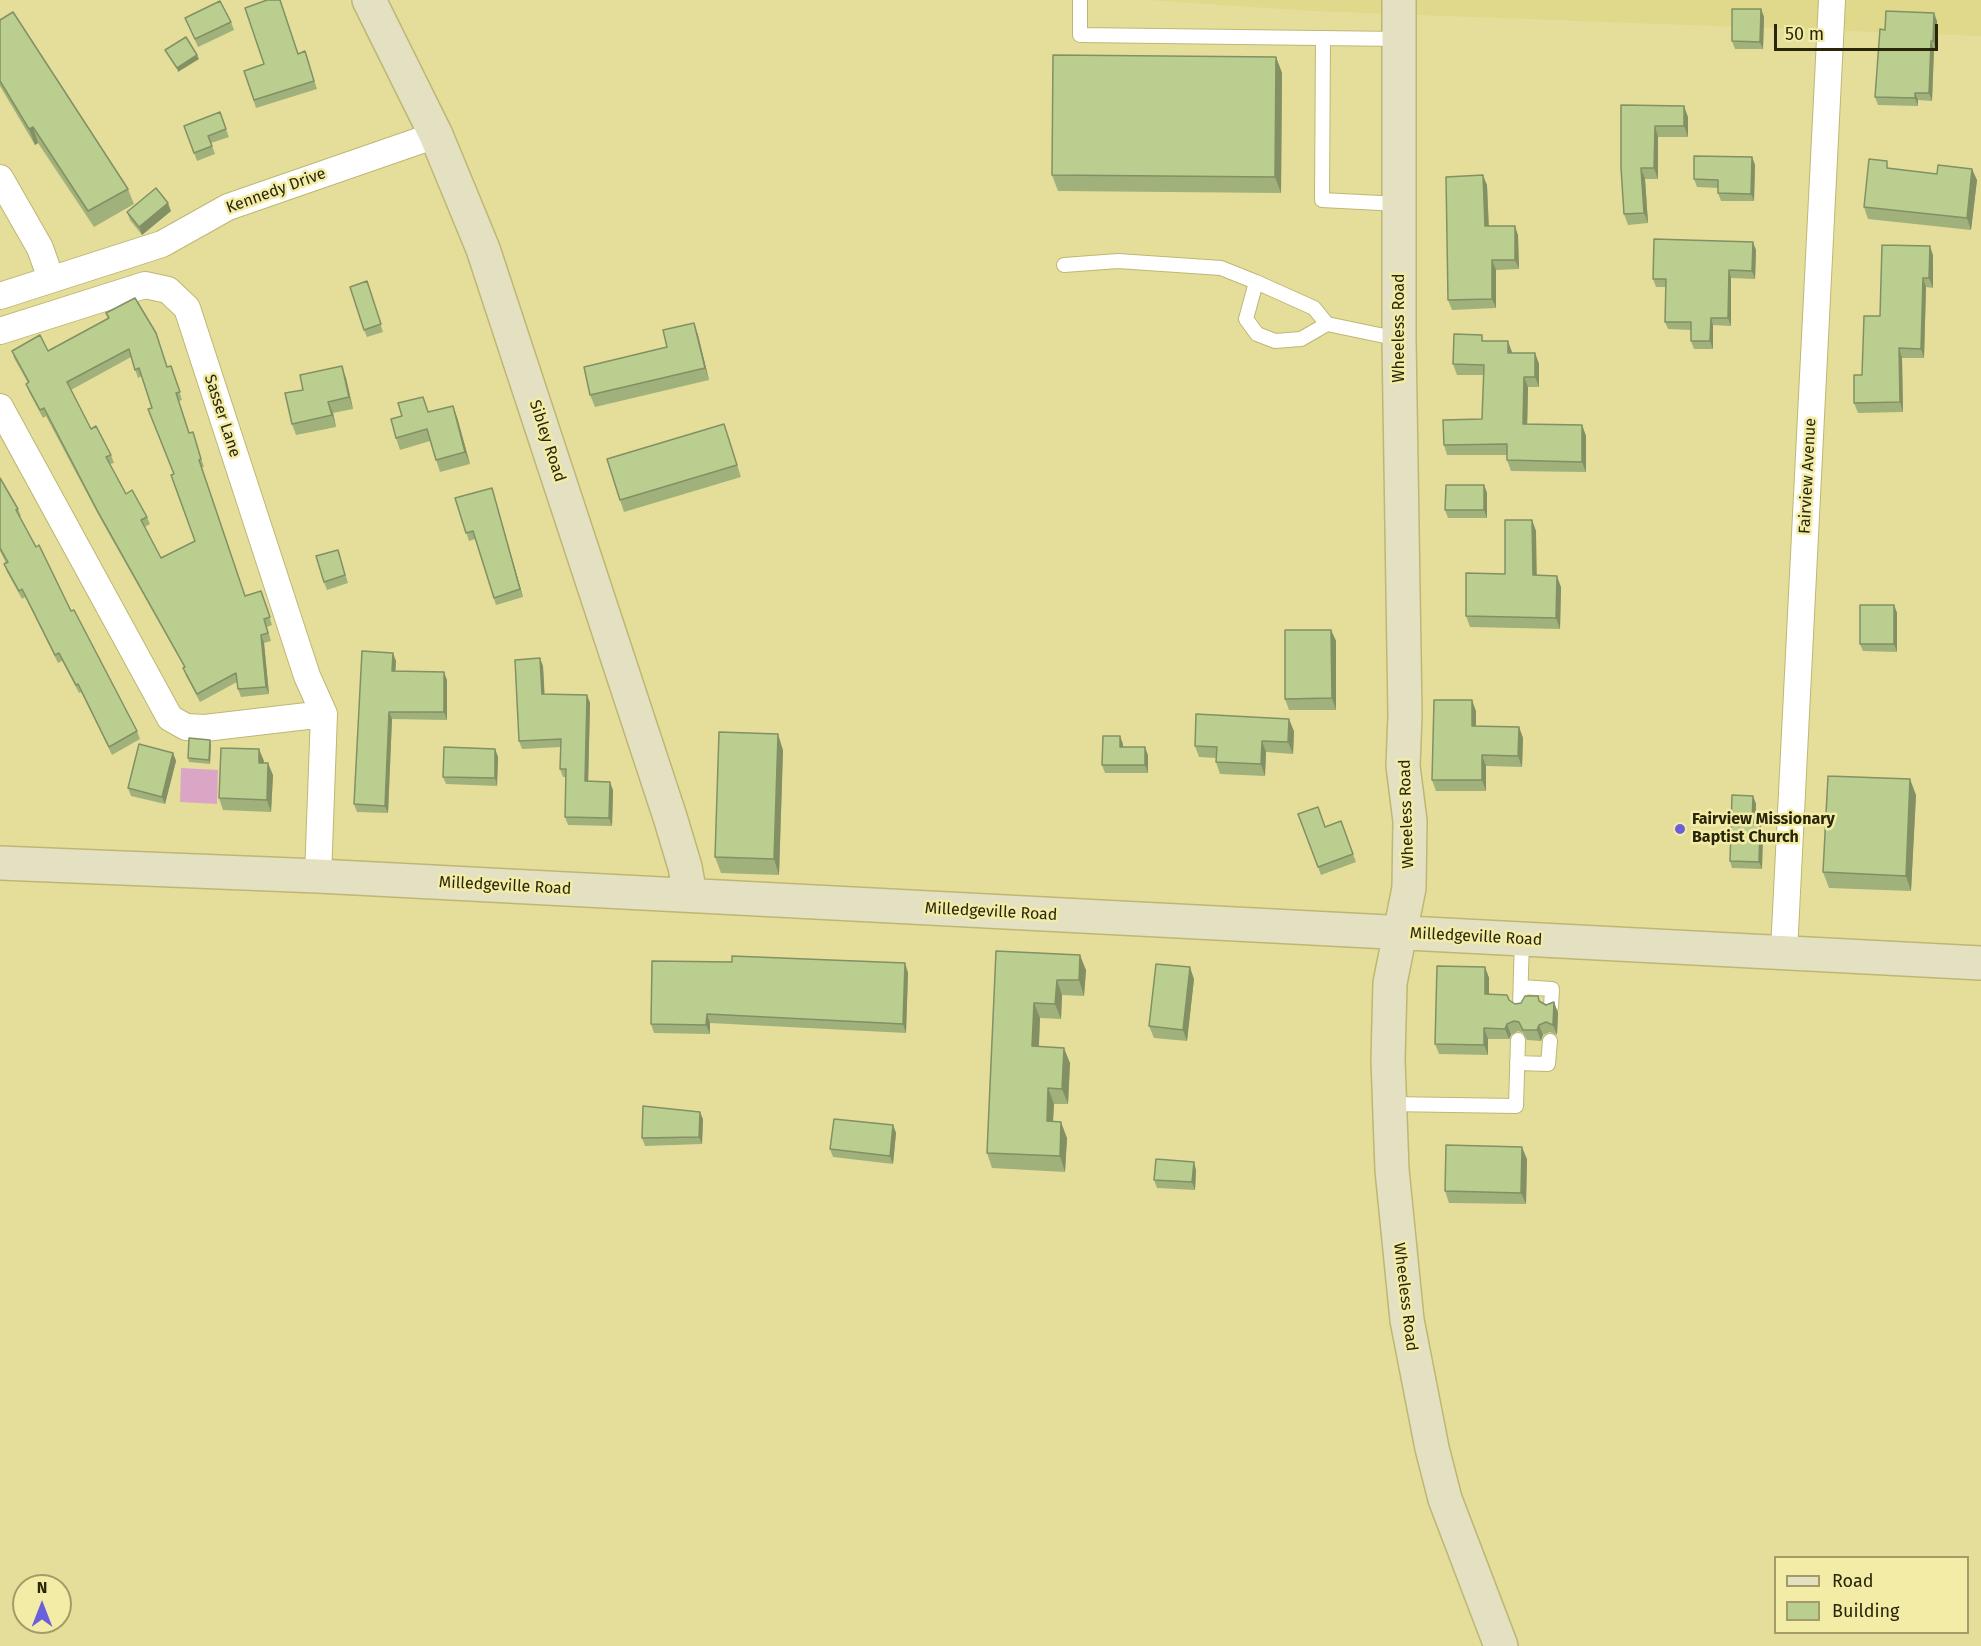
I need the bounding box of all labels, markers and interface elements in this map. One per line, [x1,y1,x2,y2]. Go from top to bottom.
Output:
scale bar [1777,12,1940,50]
text: 50 m [1785,23,1824,45]
street label: Kennedy Drive [224,164,328,218]
street label: Wheeless Road [1390,273,1410,383]
street label: Sasser Lane [200,372,244,460]
street label: Sibley Road [525,398,569,484]
street label: Fairview Avenue [1795,417,1821,535]
street label: Wheeless Road [1395,759,1419,869]
place label: Fairview Missionary Baptist Church [1692,810,1835,848]
marker: Fairview Missionary Baptist Church [1673,822,1687,836]
street label: Milledgeville Road [438,873,572,899]
street label: Milledgeville Road [924,899,1058,925]
street label: Milledgeville Road [1409,924,1543,950]
street label: Wheeless Road [1389,1242,1421,1352]
legend [1774,1556,1969,1634]
text: Road [1832,1570,1874,1592]
north arrow [12,1574,72,1634]
text: N [37,1578,47,1597]
text: Building [1832,1600,1899,1622]

